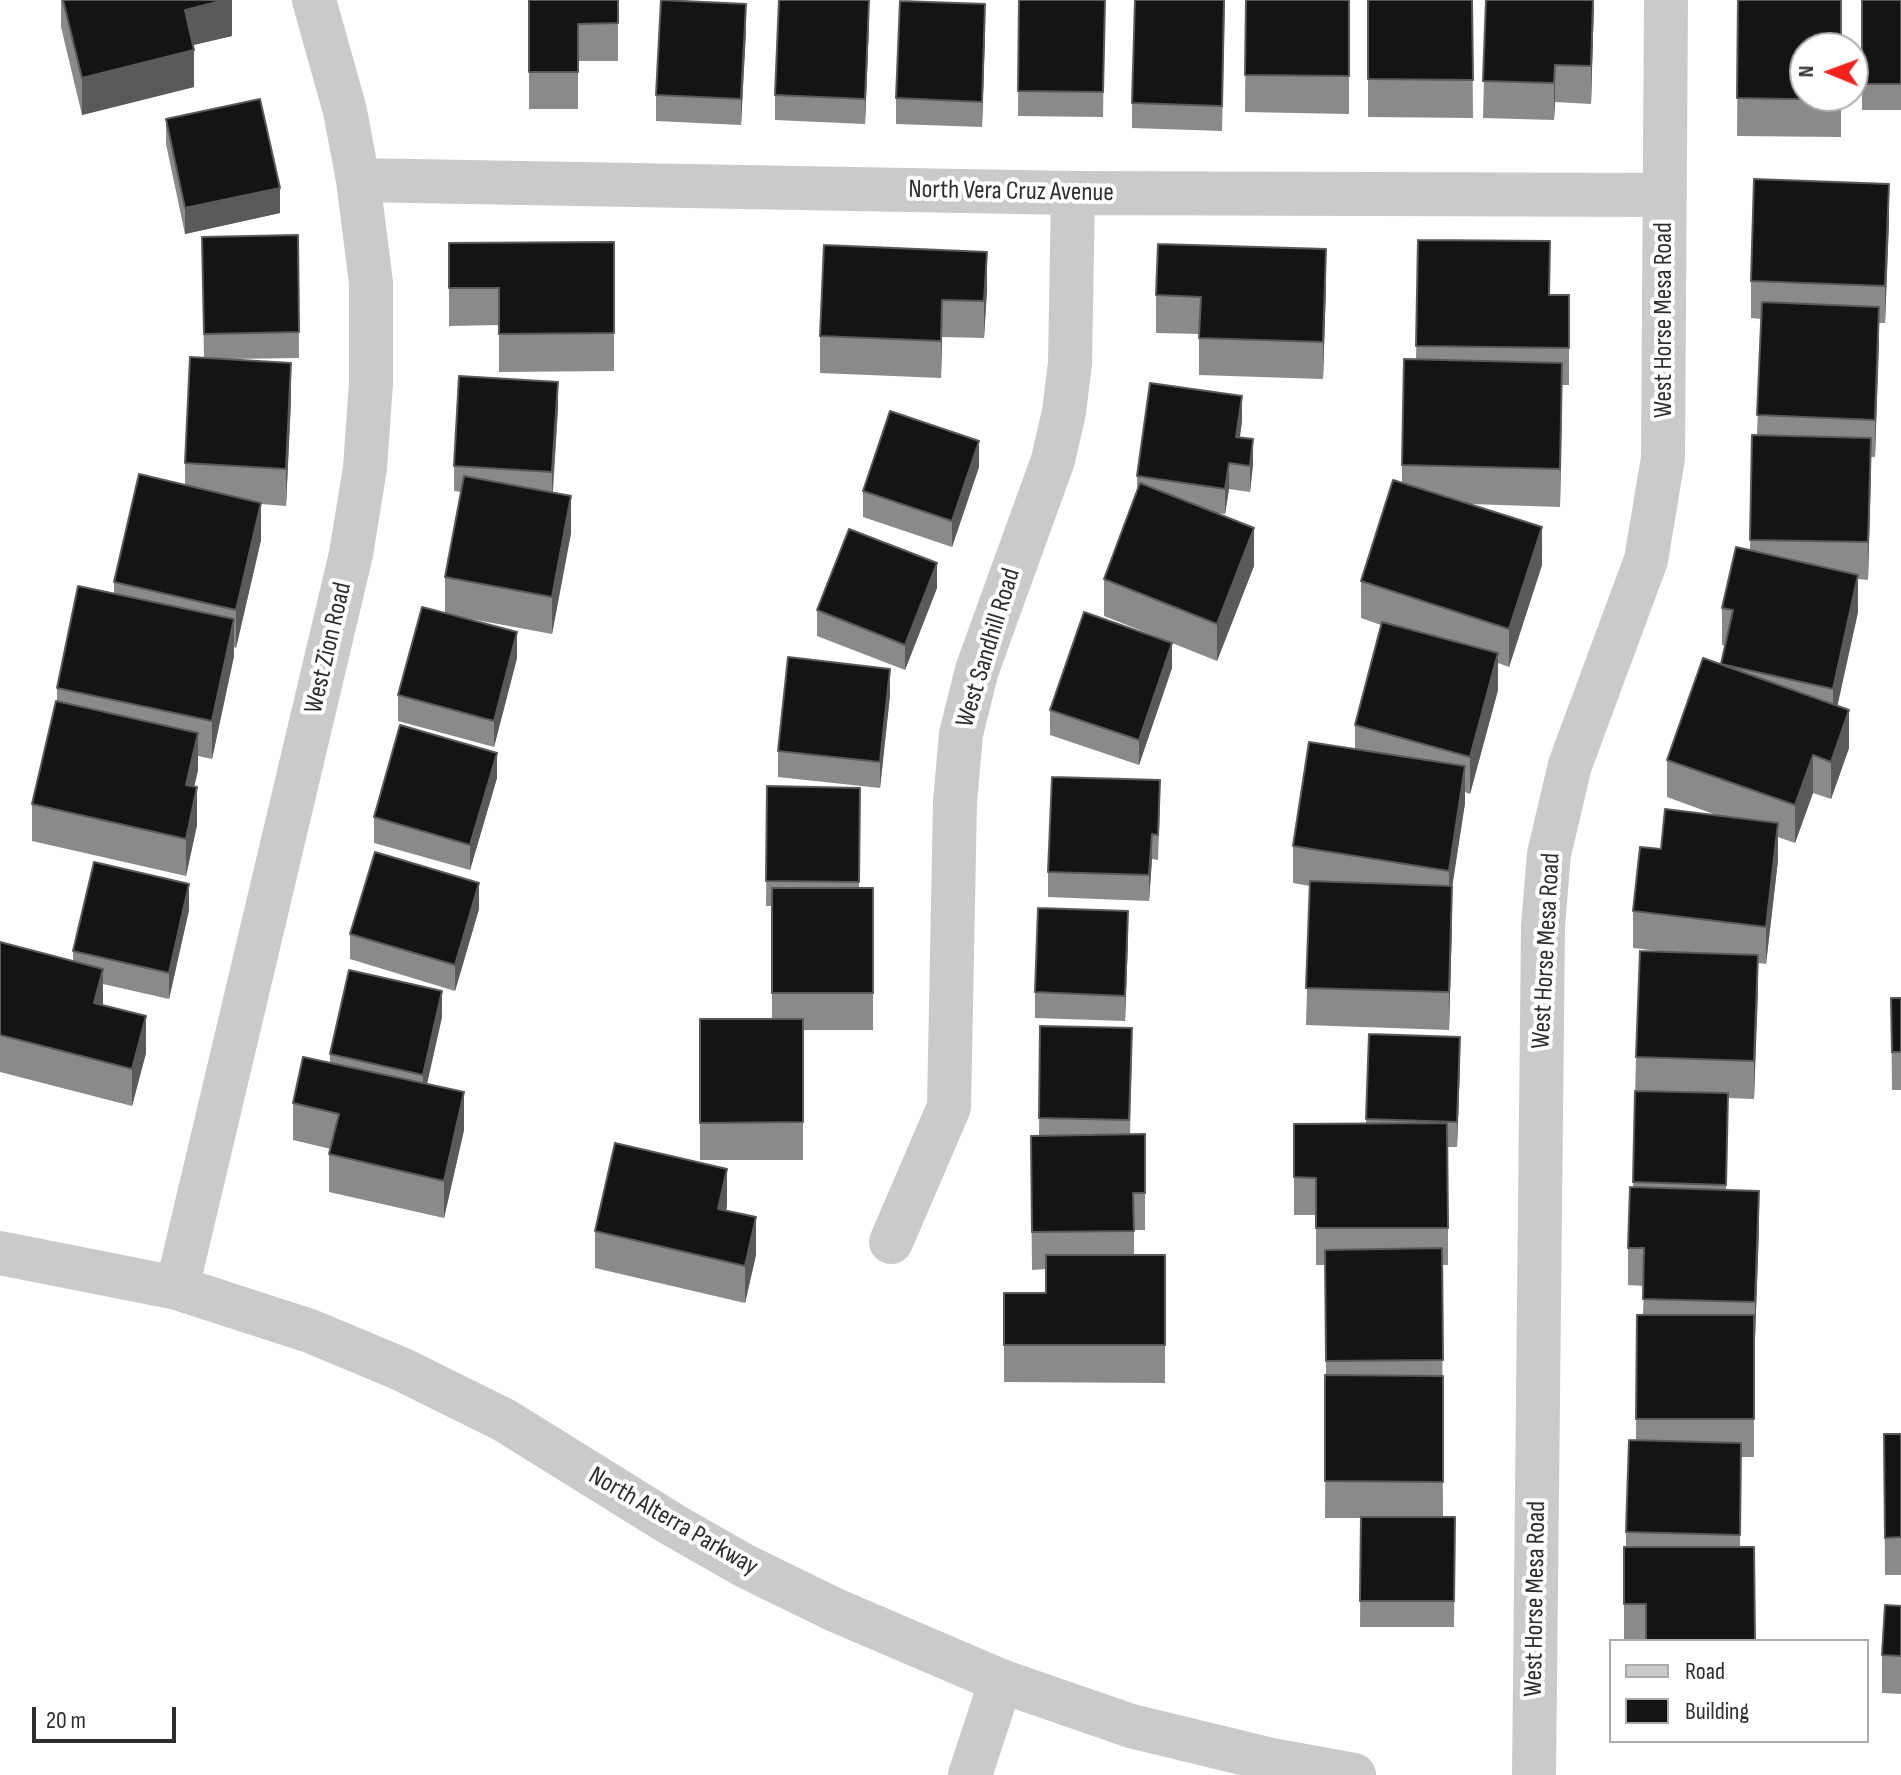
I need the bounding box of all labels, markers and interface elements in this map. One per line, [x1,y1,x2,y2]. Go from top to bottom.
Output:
north arrow [1789,32,1869,112]
text: N [1793,65,1820,78]
street label: North Vera Cruz Avenue [908,175,1114,209]
street label: West Horse Mesa Road [1648,222,1680,418]
street label: West Sandhill Road [950,565,1028,731]
street label: West Zion Road [299,580,359,716]
street label: West Horse Mesa Road [1526,852,1568,1050]
street label: North Alterra Parkway [583,1461,763,1583]
street label: West Horse Mesa Road [1519,1501,1553,1697]
legend [1609,1639,1869,1743]
text: Road [1685,1657,1725,1686]
scale bar [36,1691,180,1741]
text: Building [1685,1697,1749,1726]
text: 20 m [46,1706,86,1735]

